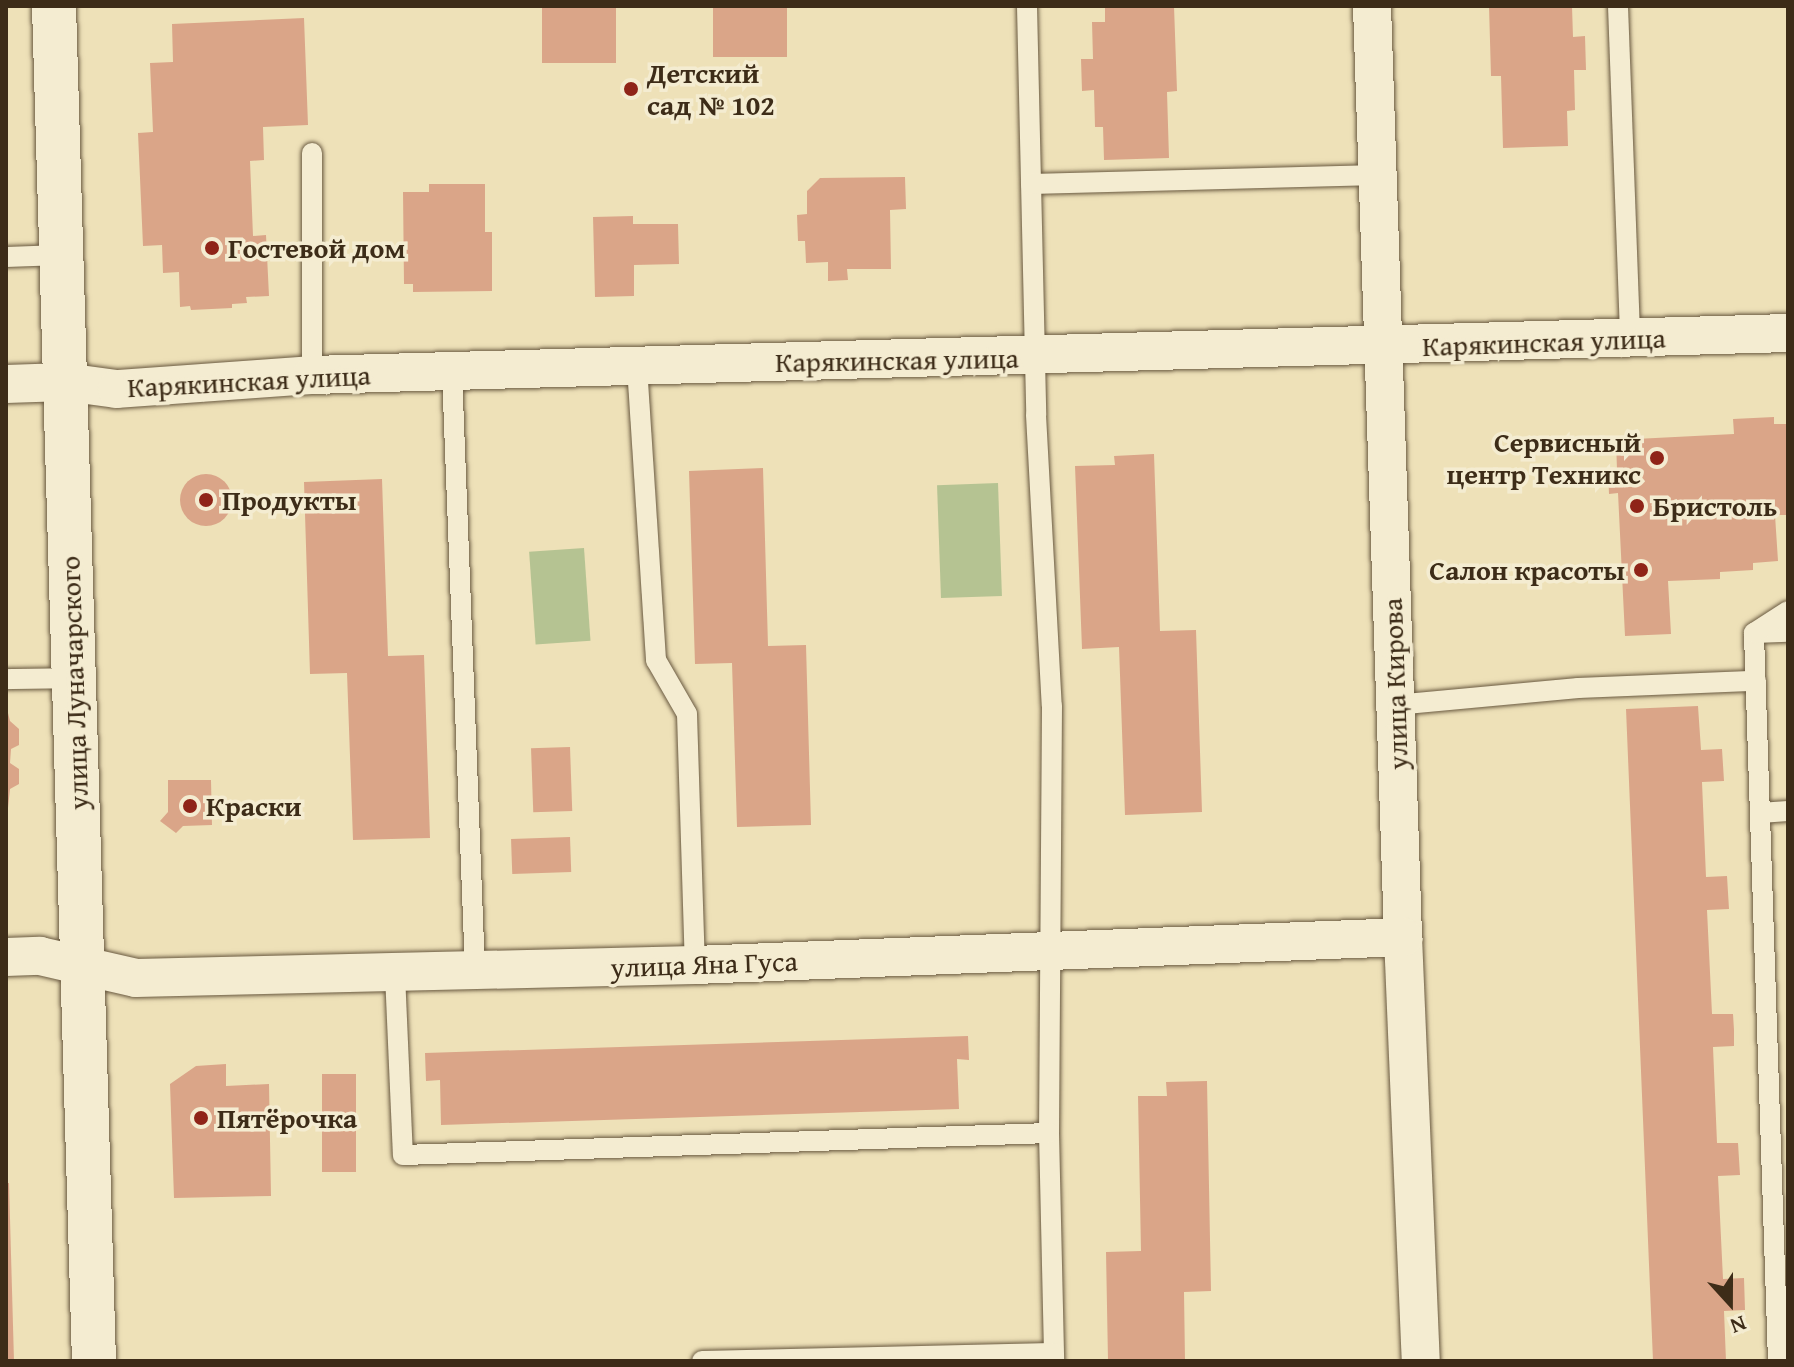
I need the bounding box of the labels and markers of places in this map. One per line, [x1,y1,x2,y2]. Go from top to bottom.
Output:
place label: Детский сад № 102 [647,56,775,122]
marker: Детский сад № 102 [622,80,640,98]
place label: Гостевой дом [228,231,405,265]
marker: Гостевой дом [203,239,221,257]
place label: Сервисный центр Техникс [1446,425,1641,491]
marker: Сервисный центр Техникс [1648,449,1666,467]
place label: Продукты [222,483,356,517]
place label: Бристоль [1653,489,1777,523]
marker: Продукты [197,491,215,509]
marker: Бристоль [1628,497,1646,515]
place label: Салон красоты [1429,553,1625,587]
marker: Салон красоты [1632,561,1650,579]
place label: Краски [206,789,302,823]
marker: Краски [181,797,199,815]
place label: Пятёрочка [217,1101,357,1135]
marker: Пятёрочка [192,1109,210,1127]

